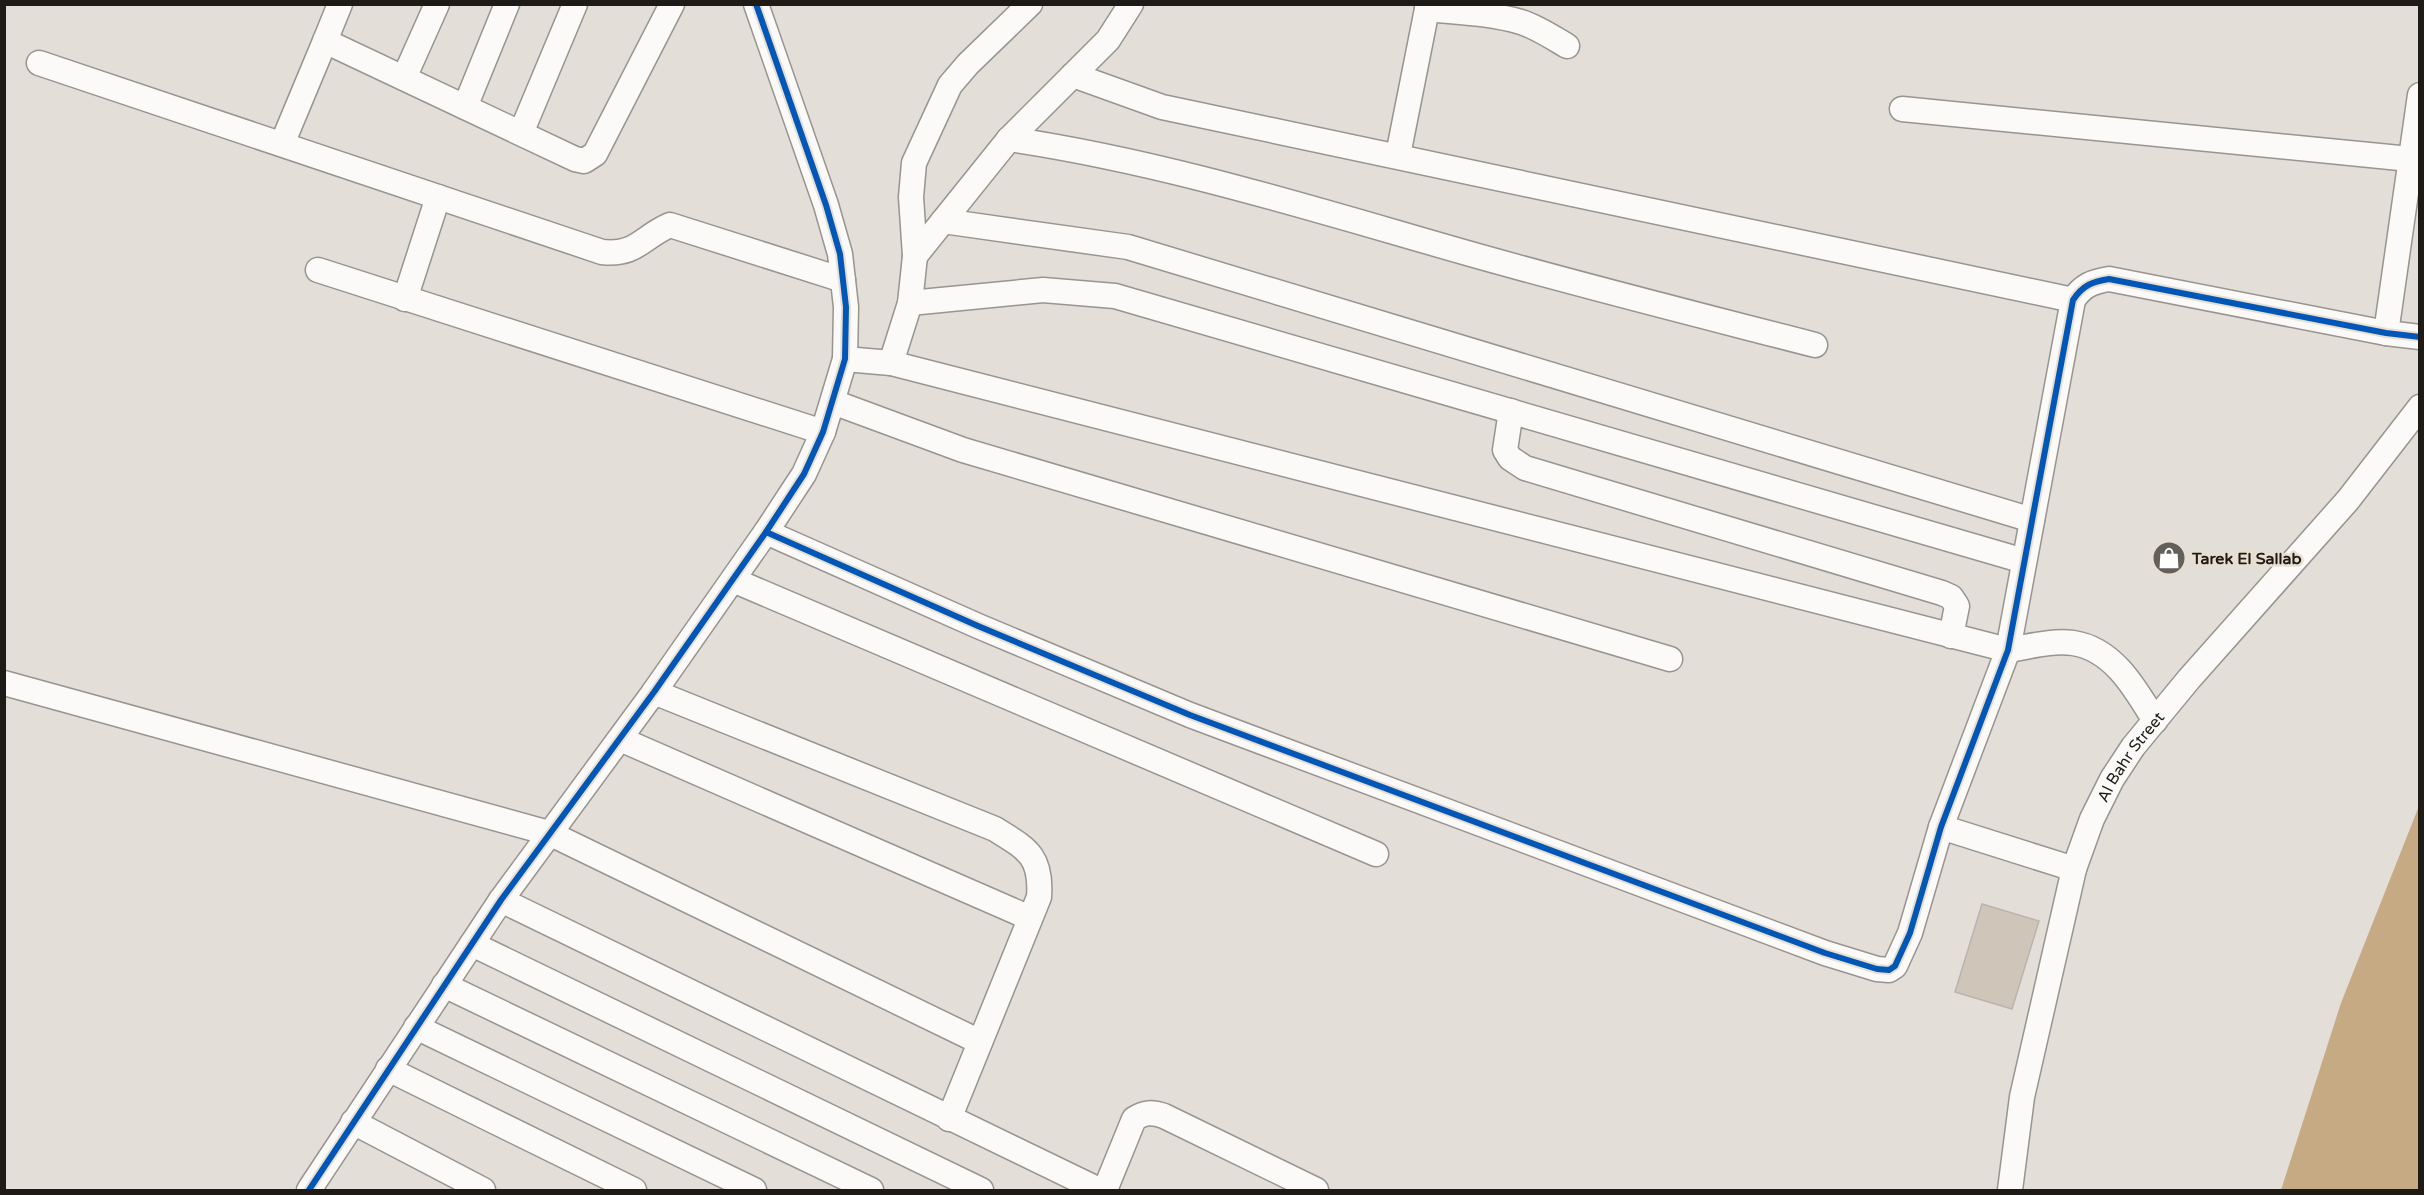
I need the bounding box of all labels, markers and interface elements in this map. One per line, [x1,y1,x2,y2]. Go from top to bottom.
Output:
shop icon: Tarek El Sallab [2151,540,2187,576]
place label: Tarek El Sallab [2191,549,2302,569]
street label: Al Bahr Street [2093,708,2169,806]

